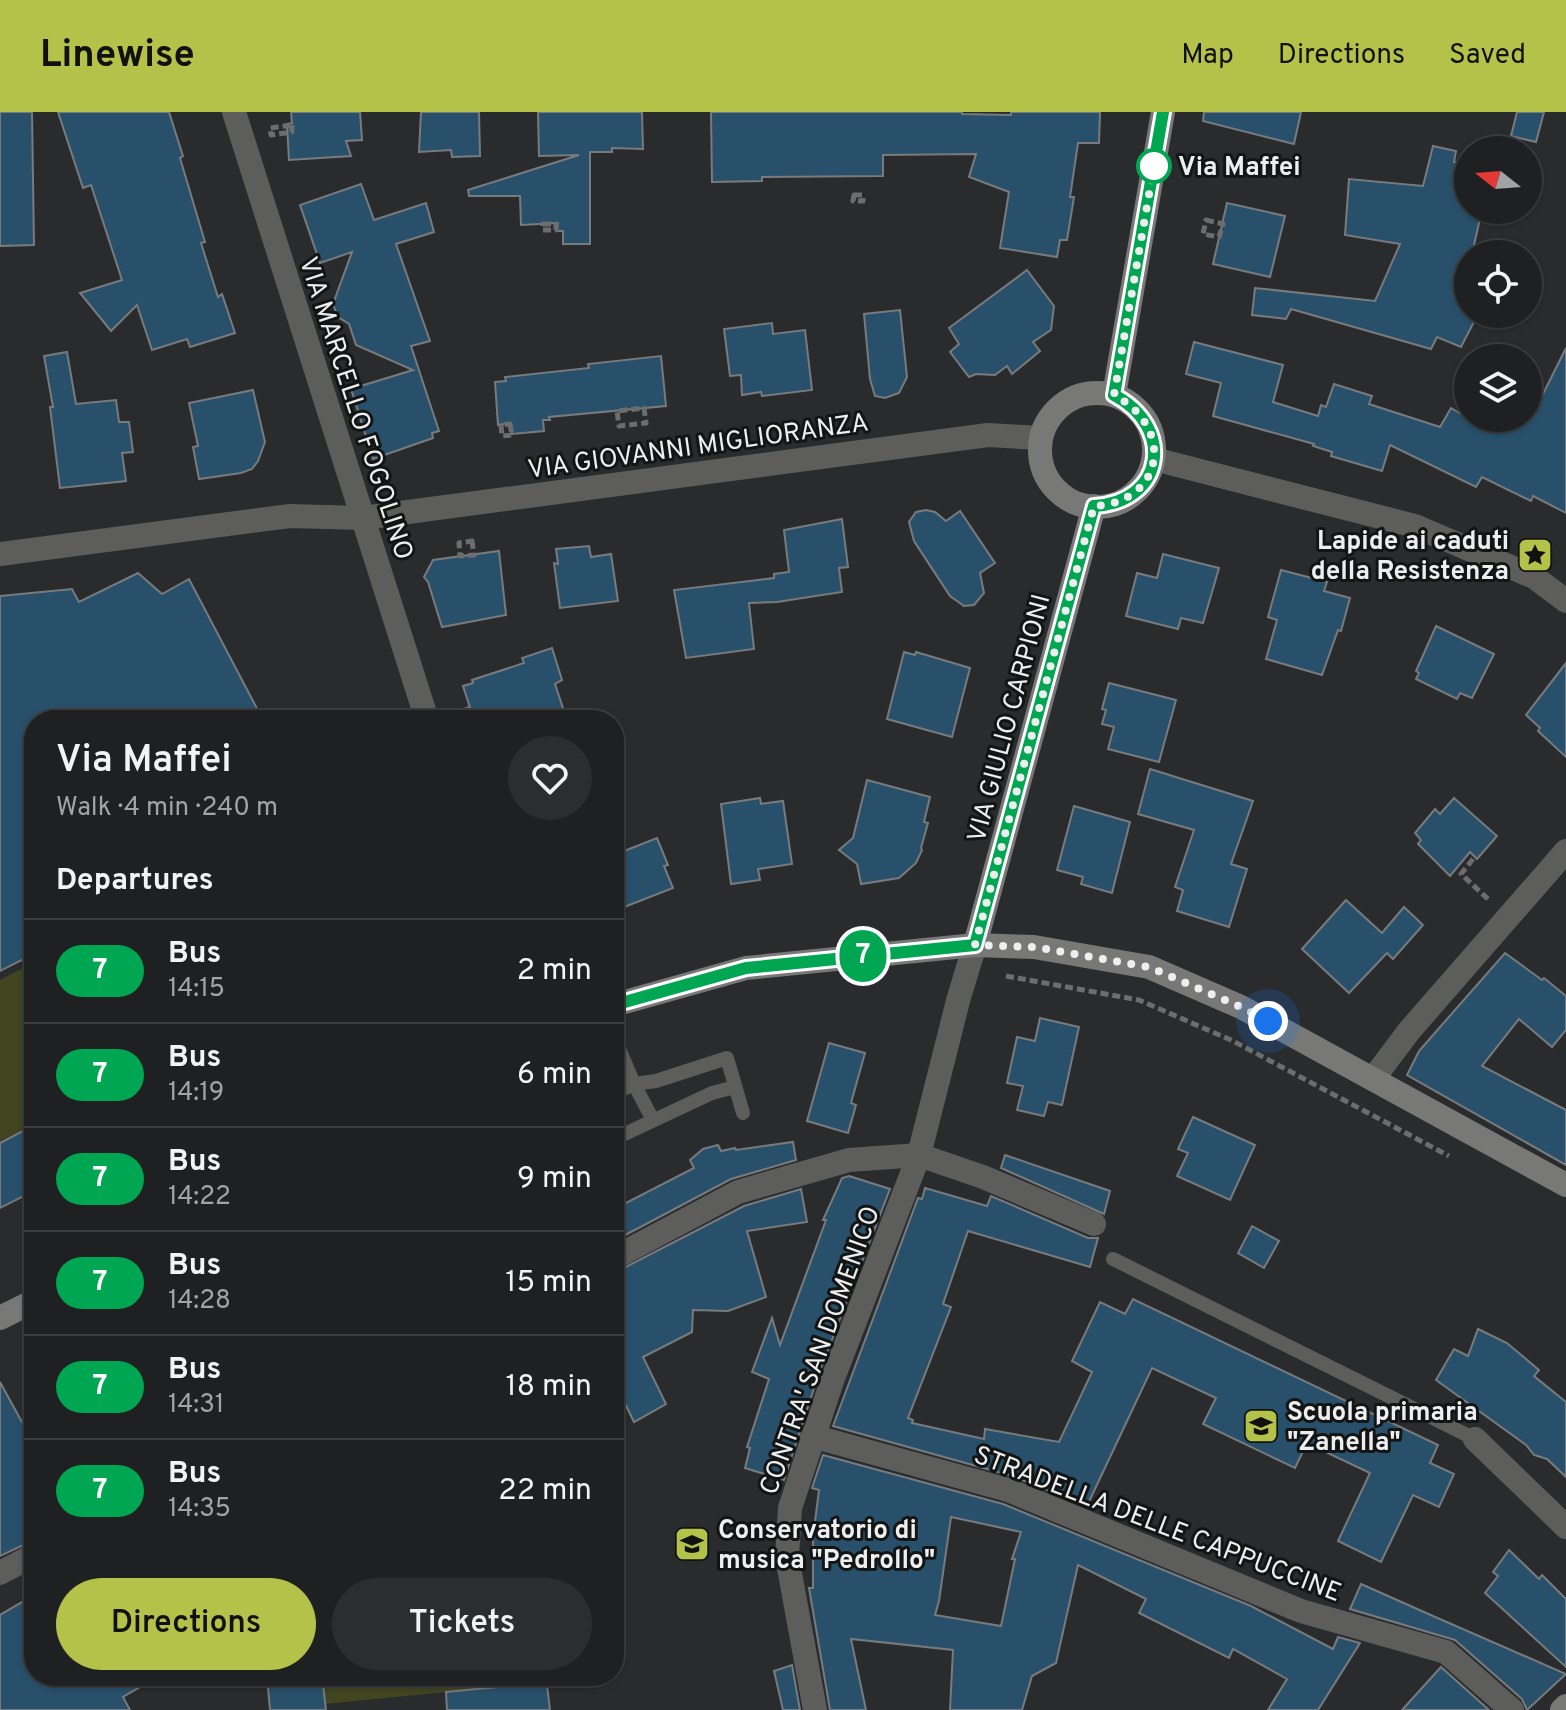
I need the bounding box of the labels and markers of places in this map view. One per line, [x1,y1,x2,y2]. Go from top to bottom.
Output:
marker: Via Maffei [1137,149,1171,183]
place label: Via Maffei [1178,152,1301,185]
place label: Lapide ai caduti della Resistenza [1311,526,1509,589]
place icon: Lapide ai caduti della Resistenza [1516,536,1554,574]
place label: Scuola primaria "Zanella" [1287,1397,1478,1460]
school or university icon: Scuola primaria "Zanella" [1242,1407,1280,1445]
place label: Conservatorio di musica "Pedrollo" [718,1515,935,1578]
school or university icon: Conservatorio di musica "Pedrollo" [673,1525,711,1563]

